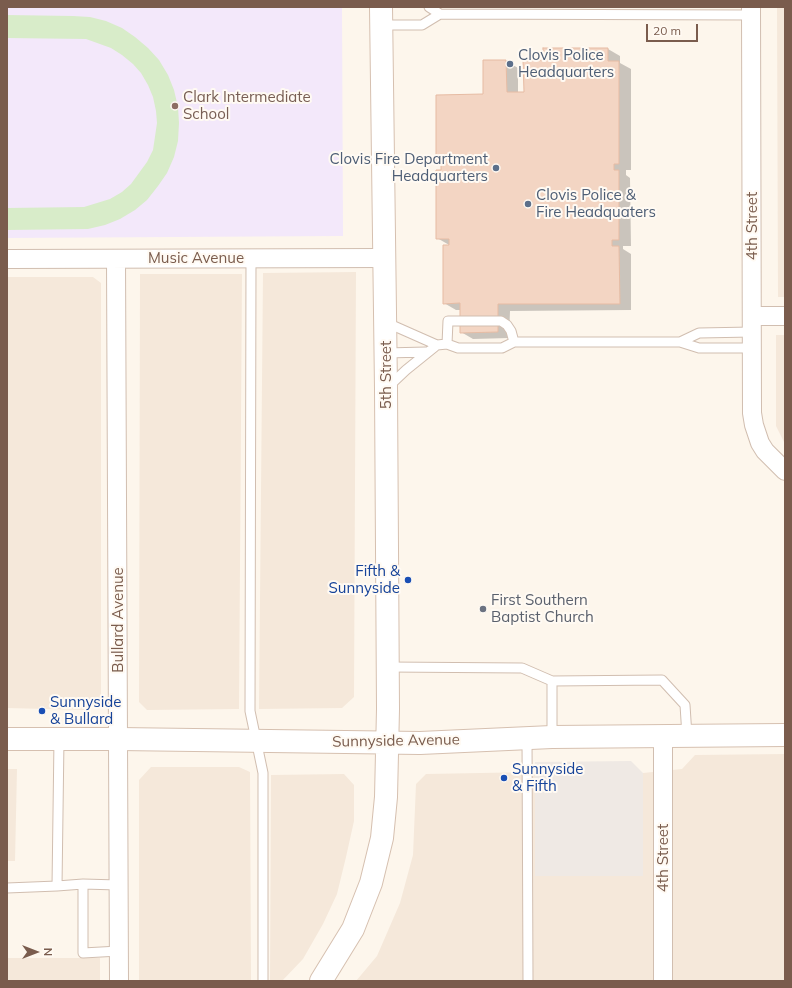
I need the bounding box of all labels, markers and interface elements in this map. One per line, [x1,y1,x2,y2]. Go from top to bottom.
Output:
scale bar [648,16,700,42]
text: 20 m [653,23,681,38]
place label: Clovis Police Headquarters [518,46,614,81]
marker: Clovis Police Headquarters [505,59,515,69]
place label: Clark Intermediate School [183,88,311,123]
marker: Clark Intermediate School [170,101,180,111]
place label: Clovis Fire Department Headquarters [330,150,488,185]
marker: Clovis Fire Department Headquarters [491,163,501,173]
place label: Clovis Police & Fire Headquaters [536,186,656,221]
street label: 4th Street [743,192,761,260]
marker: Clovis Police & Fire Headquaters [523,199,533,209]
street label: Music Avenue [148,249,244,267]
street label: 5th Street [377,341,395,409]
place label: Fifth & Sunnyside [329,562,400,597]
street label: Bullard Avenue [109,567,127,673]
marker: Fifth & Sunnyside [403,575,413,585]
place label: First Southern Baptist Church [491,591,594,626]
marker: First Southern Baptist Church [478,604,488,614]
place label: Sunnyside & Bullard [50,693,121,728]
marker: Sunnyside & Bullard [37,706,47,716]
street label: Sunnyside Avenue [332,731,460,751]
place label: Sunnyside & Fifth [512,760,583,795]
marker: Sunnyside & Fifth [499,773,509,783]
street label: 4th Street [654,824,672,892]
north arrow [16,932,56,972]
text: N [41,948,55,956]

